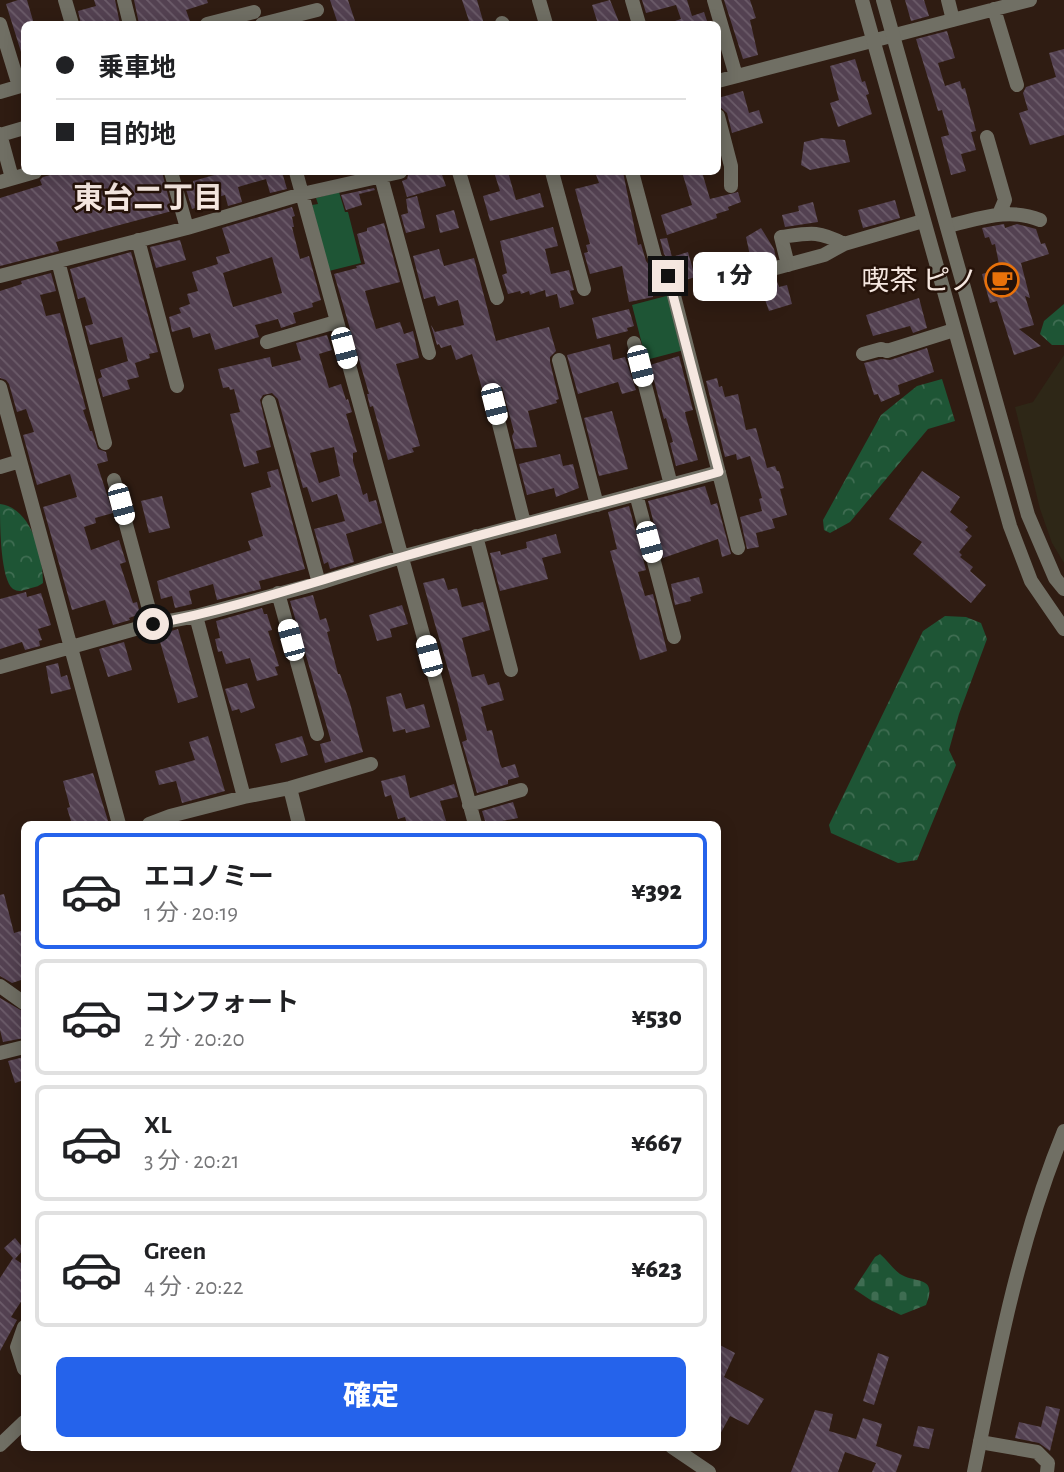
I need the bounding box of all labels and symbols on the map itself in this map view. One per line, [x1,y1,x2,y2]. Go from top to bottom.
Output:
district label: 東台二丁目 [73,182,223,214]
callout: 1 分 [692,252,776,300]
route end [652,260,684,292]
cafe icon: 喫茶 ピノ [983,261,1021,299]
place label: 喫茶 ピノ [861,266,978,296]
car [329,325,360,371]
car [625,343,656,389]
car [479,381,510,427]
car [106,481,137,527]
car [634,519,665,565]
route start [137,608,169,640]
car [276,617,307,663]
car [414,633,445,679]

